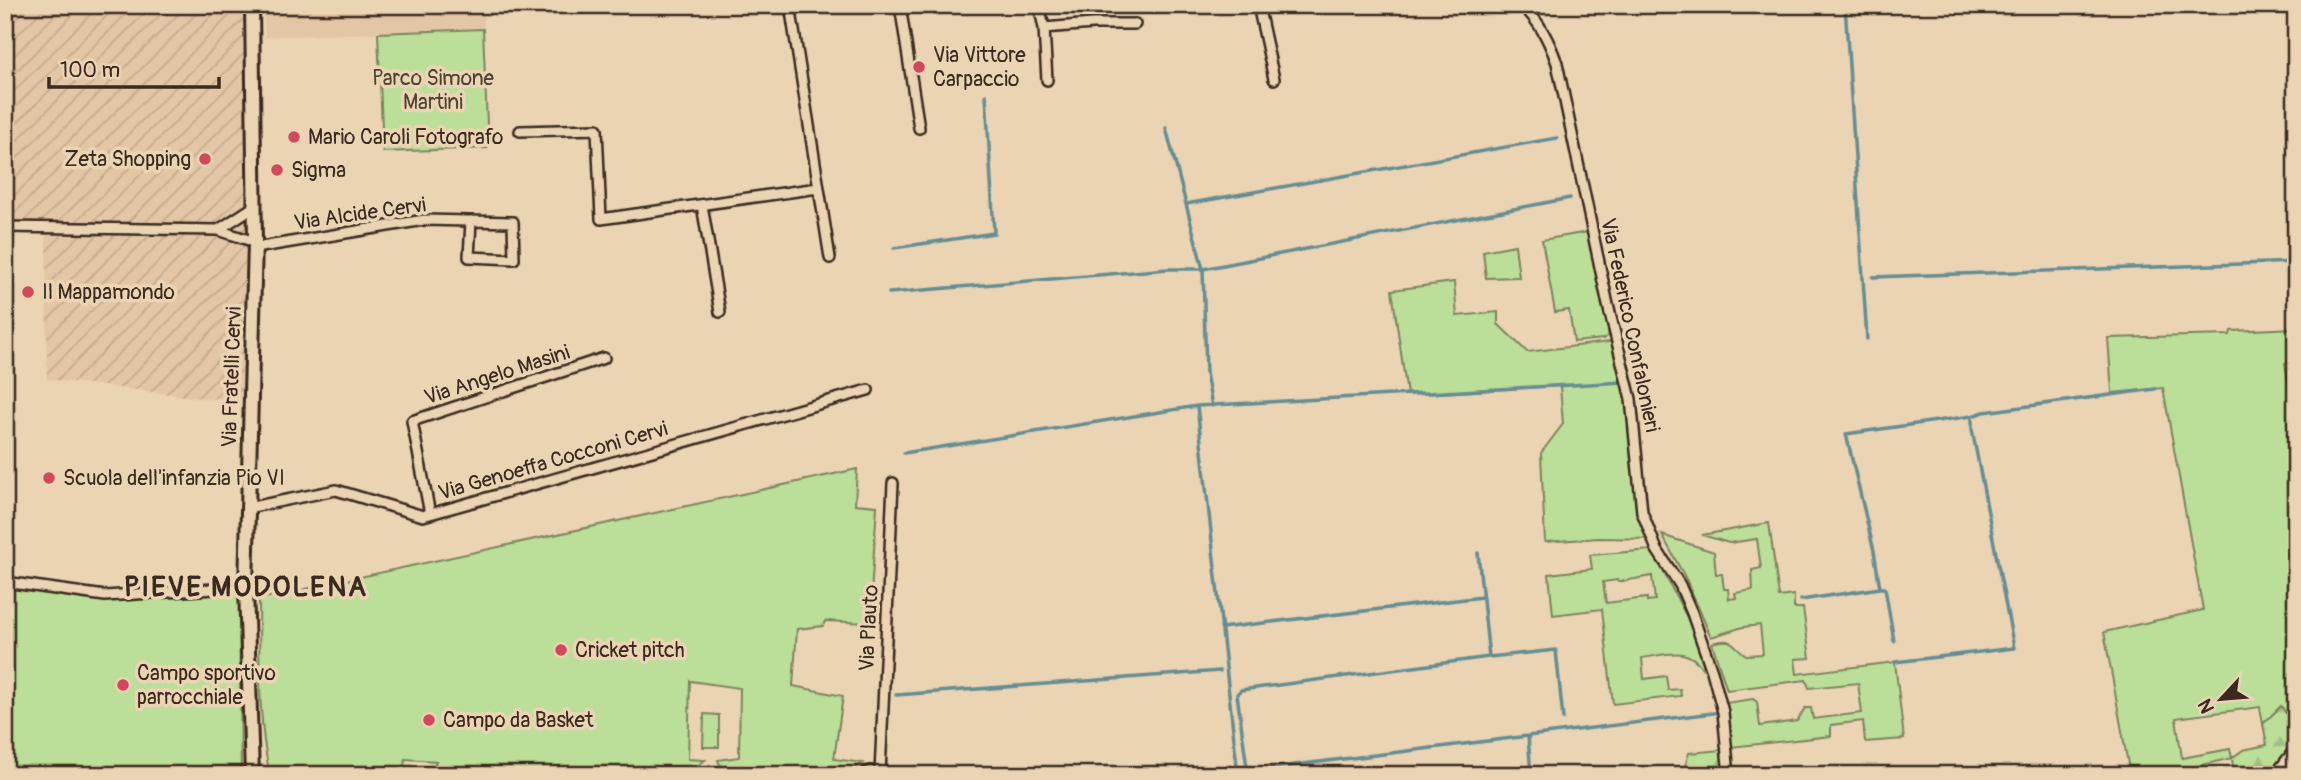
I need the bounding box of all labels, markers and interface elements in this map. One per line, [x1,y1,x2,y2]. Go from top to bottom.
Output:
place label: Via Vittore Carpaccio [933,42,1026,93]
scale bar [49,46,219,90]
text: 100 m [60,57,120,84]
marker: Via Vittore Carpaccio [911,59,927,75]
park label: Parco Simone Martini [372,65,495,116]
place label: Mario Caroli Fotografo [308,124,503,151]
marker: Mario Caroli Fotografo [286,129,302,145]
place label: Zeta Shopping [64,146,191,173]
marker: Zeta Shopping [197,151,213,167]
place label: Sigma [291,157,346,184]
marker: Sigma [269,162,285,178]
street label: Via Alcide Cervi [292,191,428,237]
street label: Via Federico Confalonieri [1594,215,1666,435]
place label: Il Mappamondo [42,279,175,306]
marker: Il Mappamondo [20,284,36,300]
street label: Via Fratelli Cervi [216,306,248,448]
street label: Via Angelo Masini [421,339,573,411]
street label: Via Genoeffa Cocconi Cervi [435,415,671,507]
place label: Scuola dell'infanzia Pio VI [63,465,285,492]
marker: Scuola dell'infanzia Pio VI [41,470,57,486]
district label: PIEVE MODOLENA [124,570,368,605]
street label: Via Plauto [853,584,885,672]
place label: Cricket pitch [575,637,685,664]
marker: Cricket pitch [553,642,569,658]
place label: Campo sportivo parrocchiale [137,660,276,711]
north arrow [2186,664,2256,734]
marker: Campo sportivo parrocchiale [115,677,131,693]
text: N [2193,695,2220,717]
place label: Campo da Basket [443,707,594,734]
marker: Campo da Basket [421,712,437,728]

